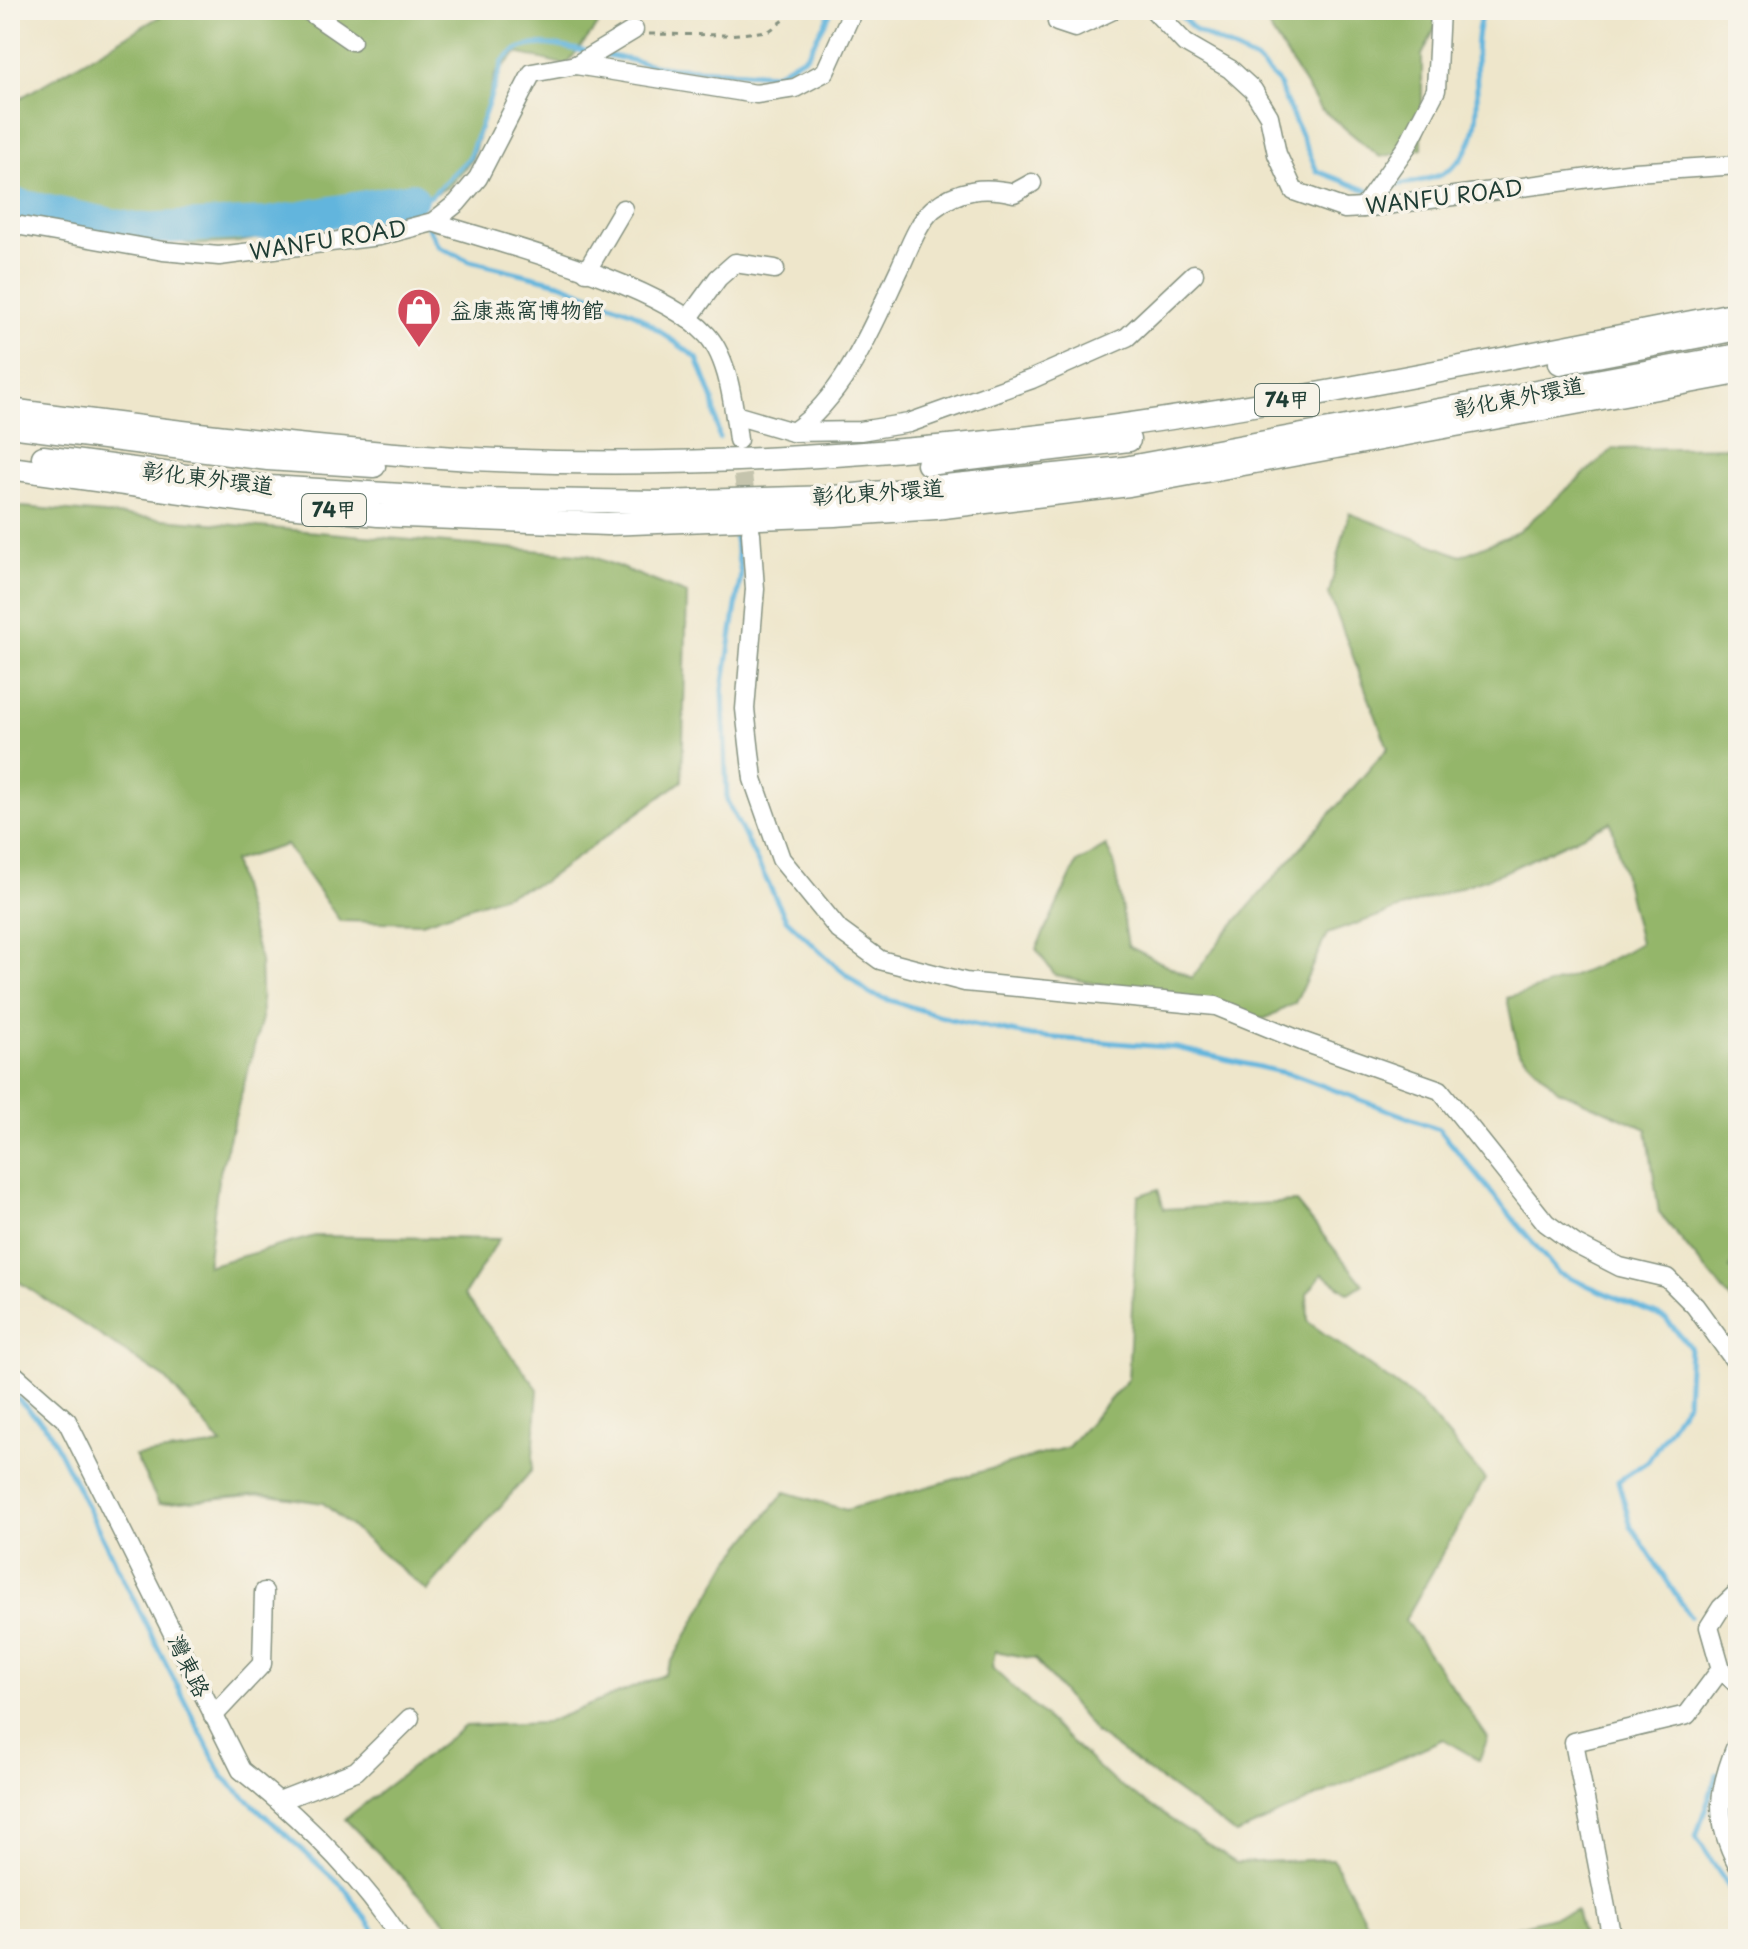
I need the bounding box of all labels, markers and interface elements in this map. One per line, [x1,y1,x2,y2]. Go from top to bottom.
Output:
street label: WANFU ROAD [1363,169,1524,222]
street label: WANFU ROAD [247,210,409,267]
shop icon: 益康燕窩博物館 [395,286,443,349]
place label: 益康燕窩博物館 [450,292,604,325]
street label: 彰化東外環道 [1451,367,1587,424]
road number: 74甲 [1255,384,1319,416]
street label: 彰化東外環道 [141,452,276,501]
street label: 彰化東外環道 [811,469,945,512]
road number: 74甲 [302,494,366,526]
street label: 灣東路 [161,1628,220,1702]

